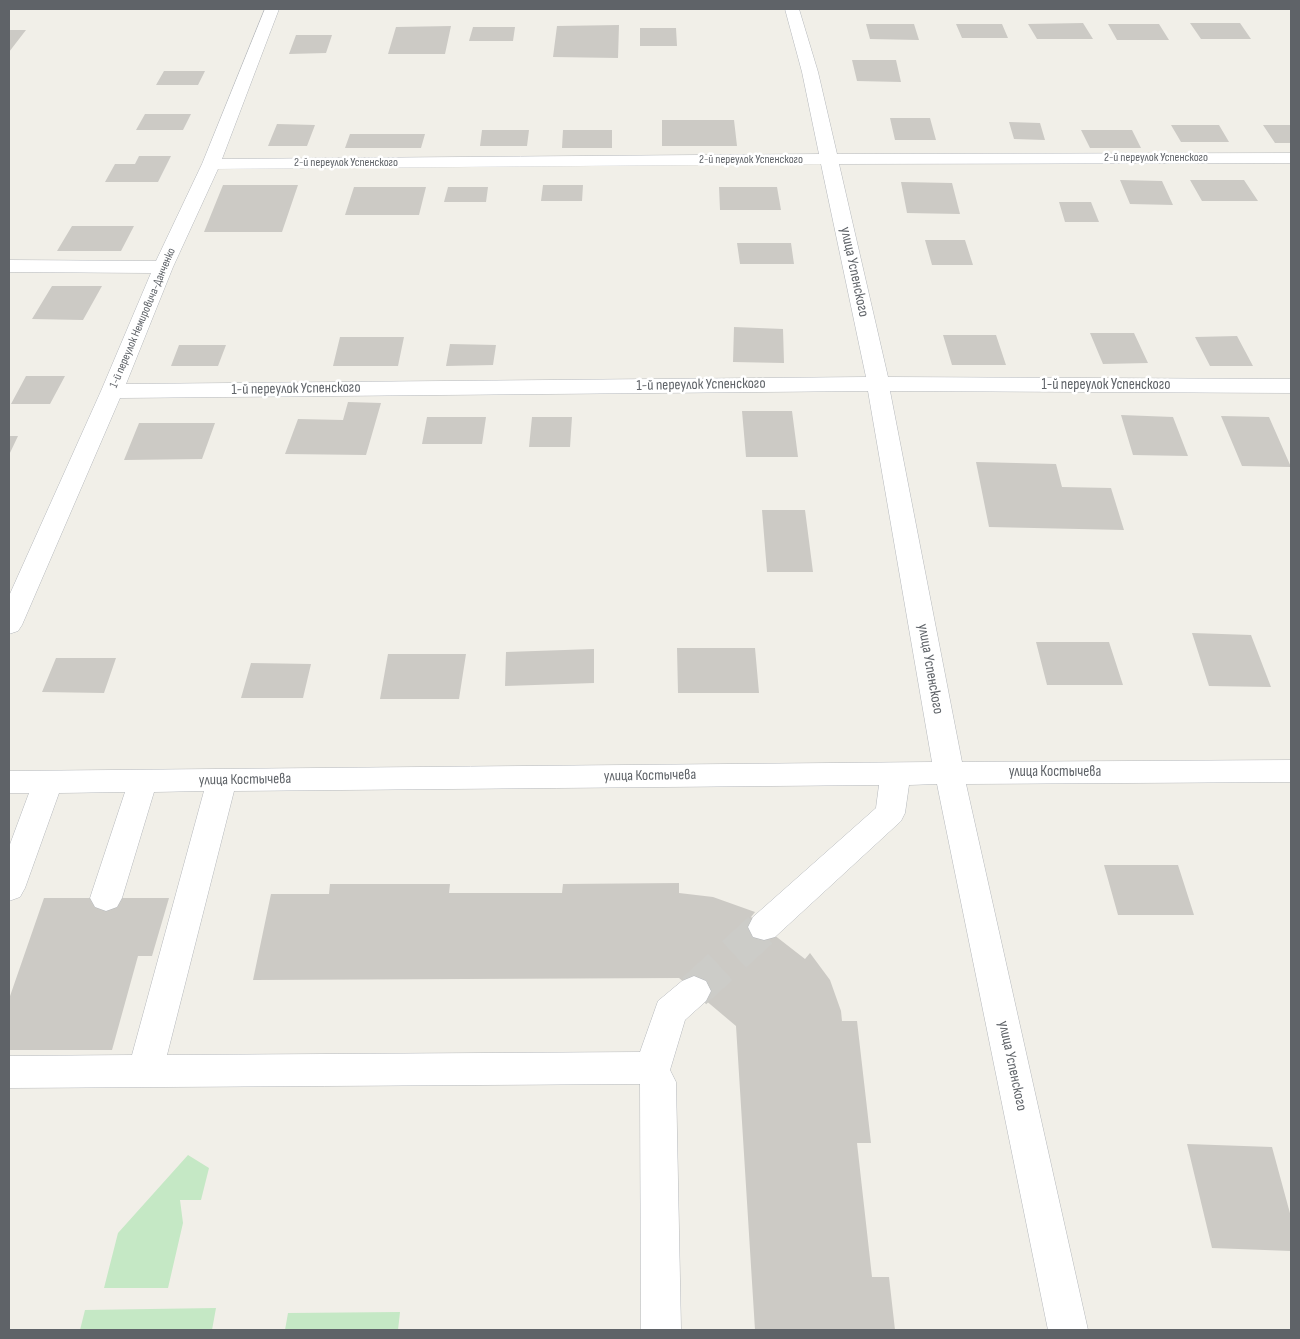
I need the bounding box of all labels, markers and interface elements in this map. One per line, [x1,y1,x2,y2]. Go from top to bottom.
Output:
street label: 2-й переулок Успенского [1104,151,1208,165]
street label: 2-й переулок Успенского [699,153,803,167]
street label: 2-й переулок Успенского [294,156,398,170]
street label: улица Успенского [836,225,872,319]
street label: 1-й переулок Немировича-Данченко [107,246,179,390]
street label: 1-й переулок Успенского [636,375,766,395]
street label: 1-й переулок Успенского [1041,376,1171,394]
street label: 1-й переулок Успенского [231,379,361,399]
street label: улица Успенского [913,622,947,716]
street label: улица Костычева [1009,763,1101,781]
street label: улица Костычева [604,766,696,786]
street label: улица Костычева [199,770,291,790]
street label: улица Успенского [994,1019,1030,1113]

